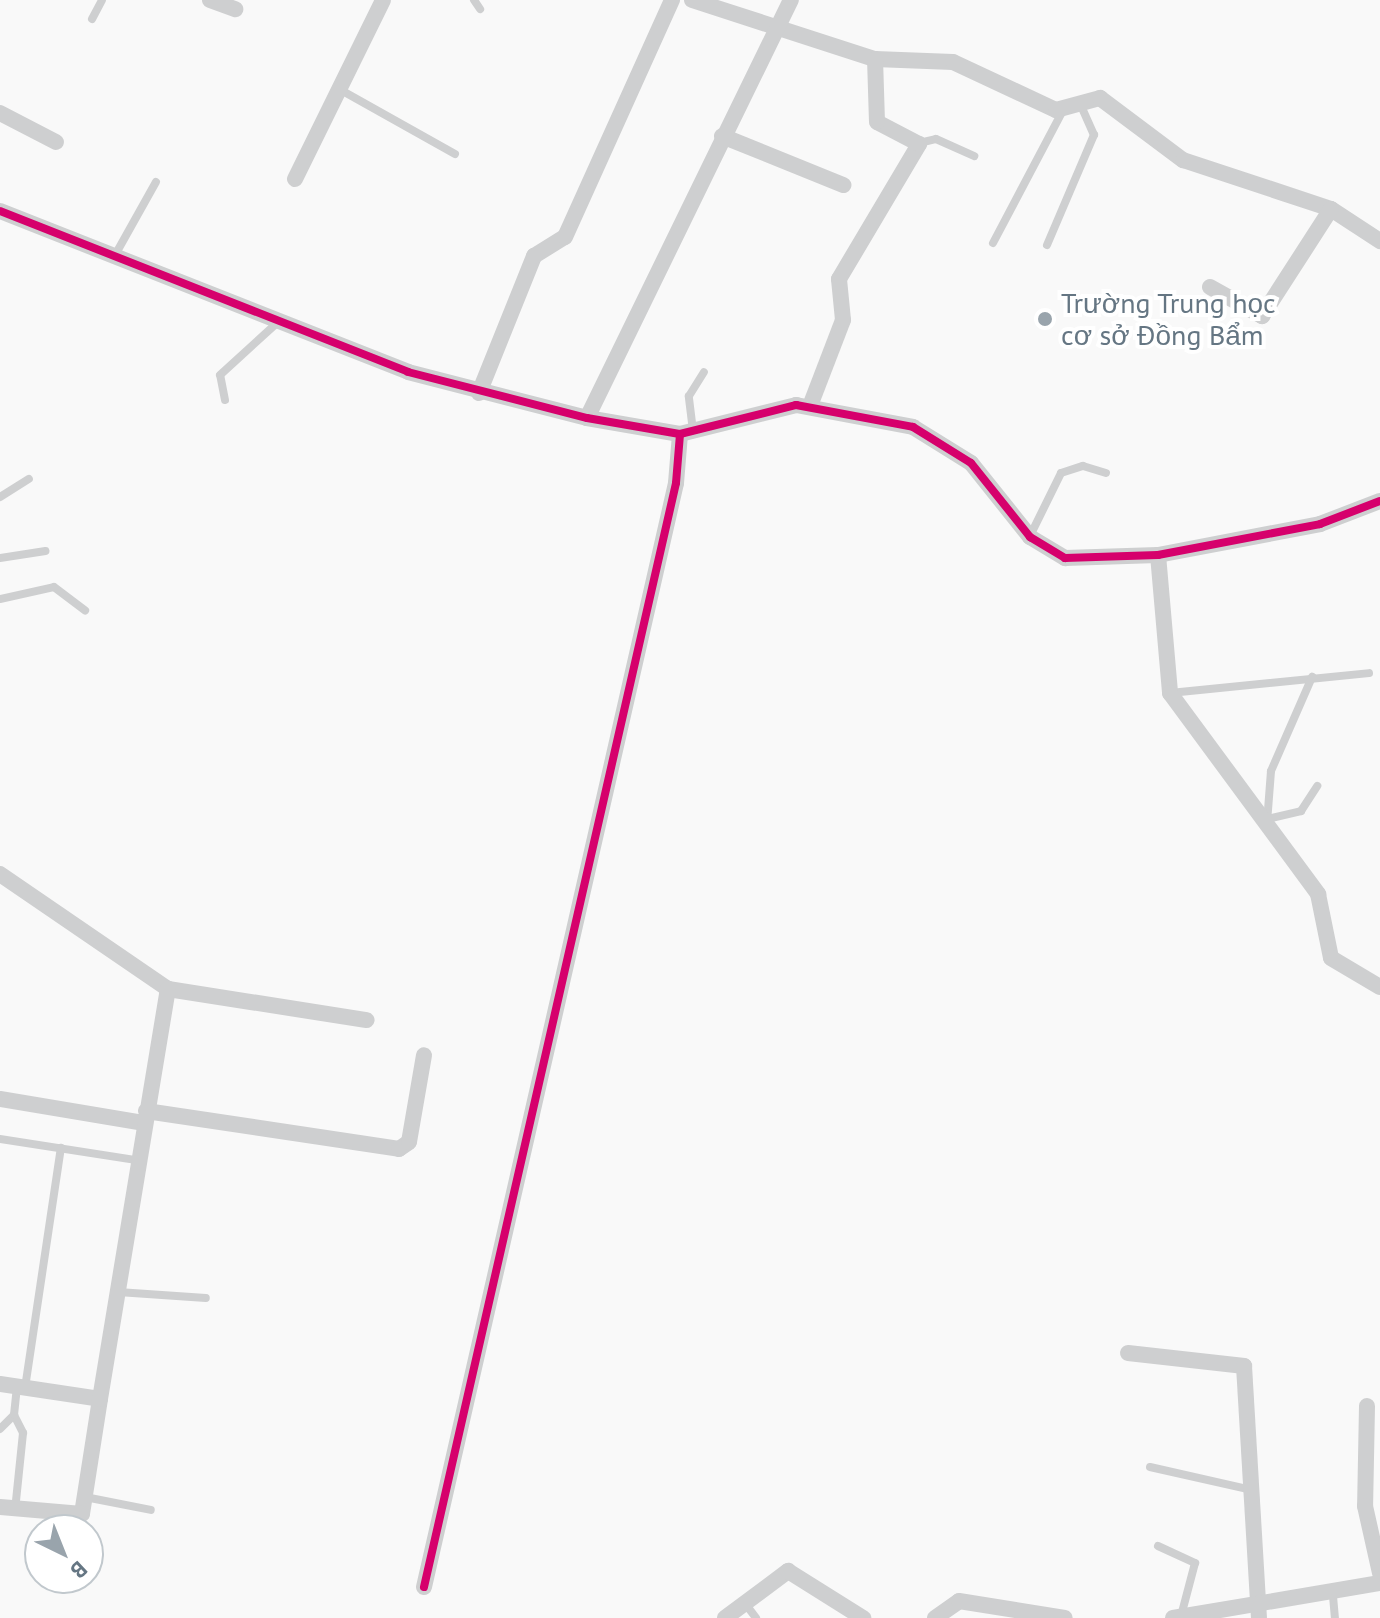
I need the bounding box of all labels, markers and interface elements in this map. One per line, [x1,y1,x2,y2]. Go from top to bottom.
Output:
place label: Trường Trung học cơ sở Đồng Bẩm [1061,286,1277,352]
marker: Trường Trung học cơ sở Đồng Bẩm [1036,310,1054,328]
north arrow [24,1514,104,1594]
text: B [65,1555,93,1585]

